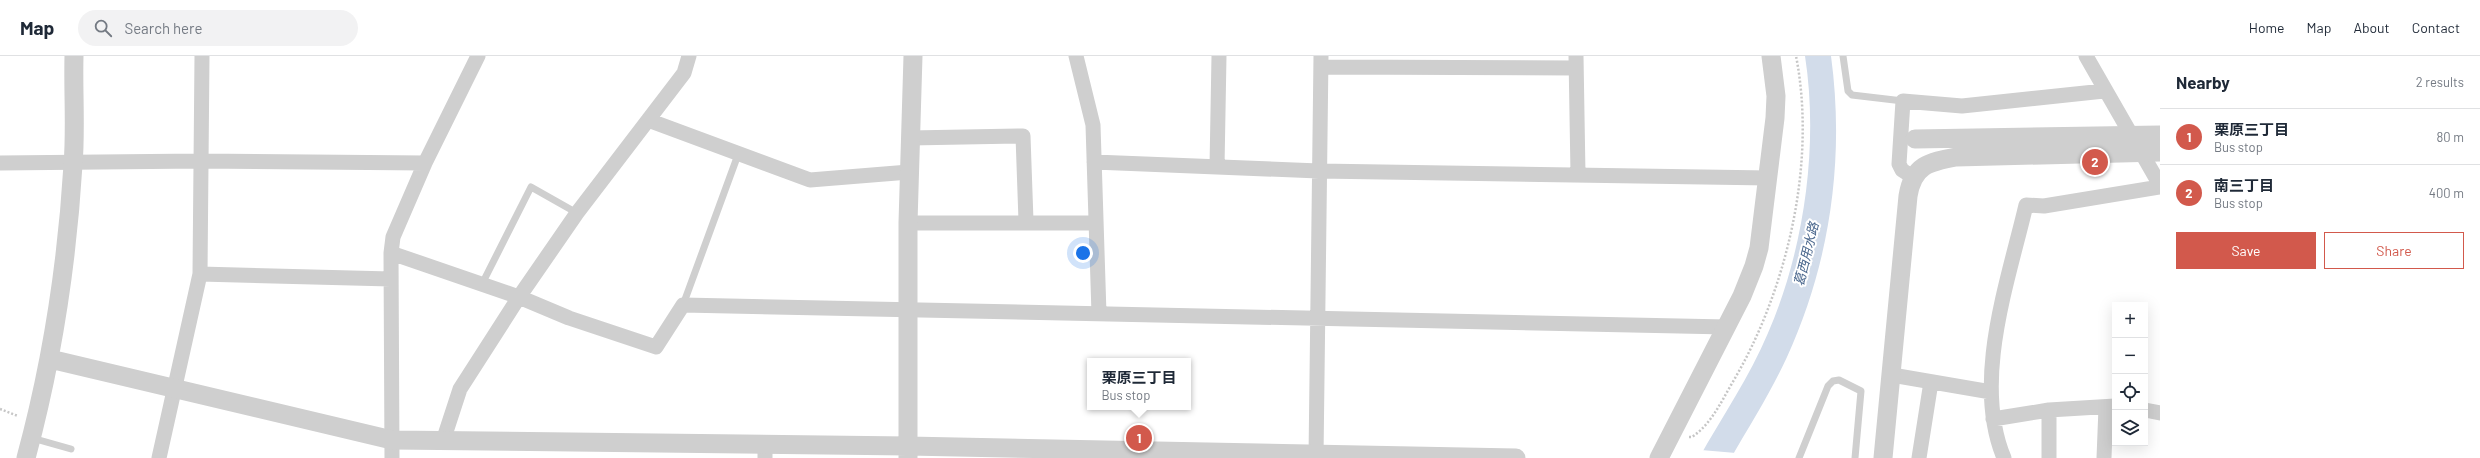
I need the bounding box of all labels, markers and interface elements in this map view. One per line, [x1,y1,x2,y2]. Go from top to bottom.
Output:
search box [78,10,358,46]
text: Map [20,16,54,39]
icon: search [92,17,114,39]
text: Search here [124,19,202,37]
text: Home [2249,19,2285,36]
text: Map [2307,19,2331,36]
text: About [2353,19,2390,36]
text: Contact [2412,19,2460,36]
text: Nearby [2176,72,2230,92]
text: 2 results [2416,74,2464,90]
text: 栗原三丁目 [2214,120,2289,138]
text: 1 [2187,129,2191,145]
text: 80 m [2437,129,2464,145]
text: Bus stop [2214,139,2263,155]
pin: 2 [2082,147,2108,177]
text: 南三丁目 [2214,176,2274,194]
text: 2 [2185,185,2193,201]
text: 400 m [2429,185,2464,201]
text: Bus stop [2214,195,2263,211]
water label: 葛西用水路 [1790,220,1822,287]
button: Save [2176,232,2316,269]
button: Share [2324,232,2464,269]
your location [1073,243,1093,263]
map controls [2112,302,2148,446]
button: + [2112,302,2148,338]
button: − [2112,338,2148,374]
popup [1087,358,1191,410]
text: 栗原三丁目 [1101,368,1177,386]
button: locate [2112,374,2148,410]
text: Bus stop [1101,387,1150,403]
button: layers [2112,410,2148,446]
pin: 1 [1126,423,1152,453]

